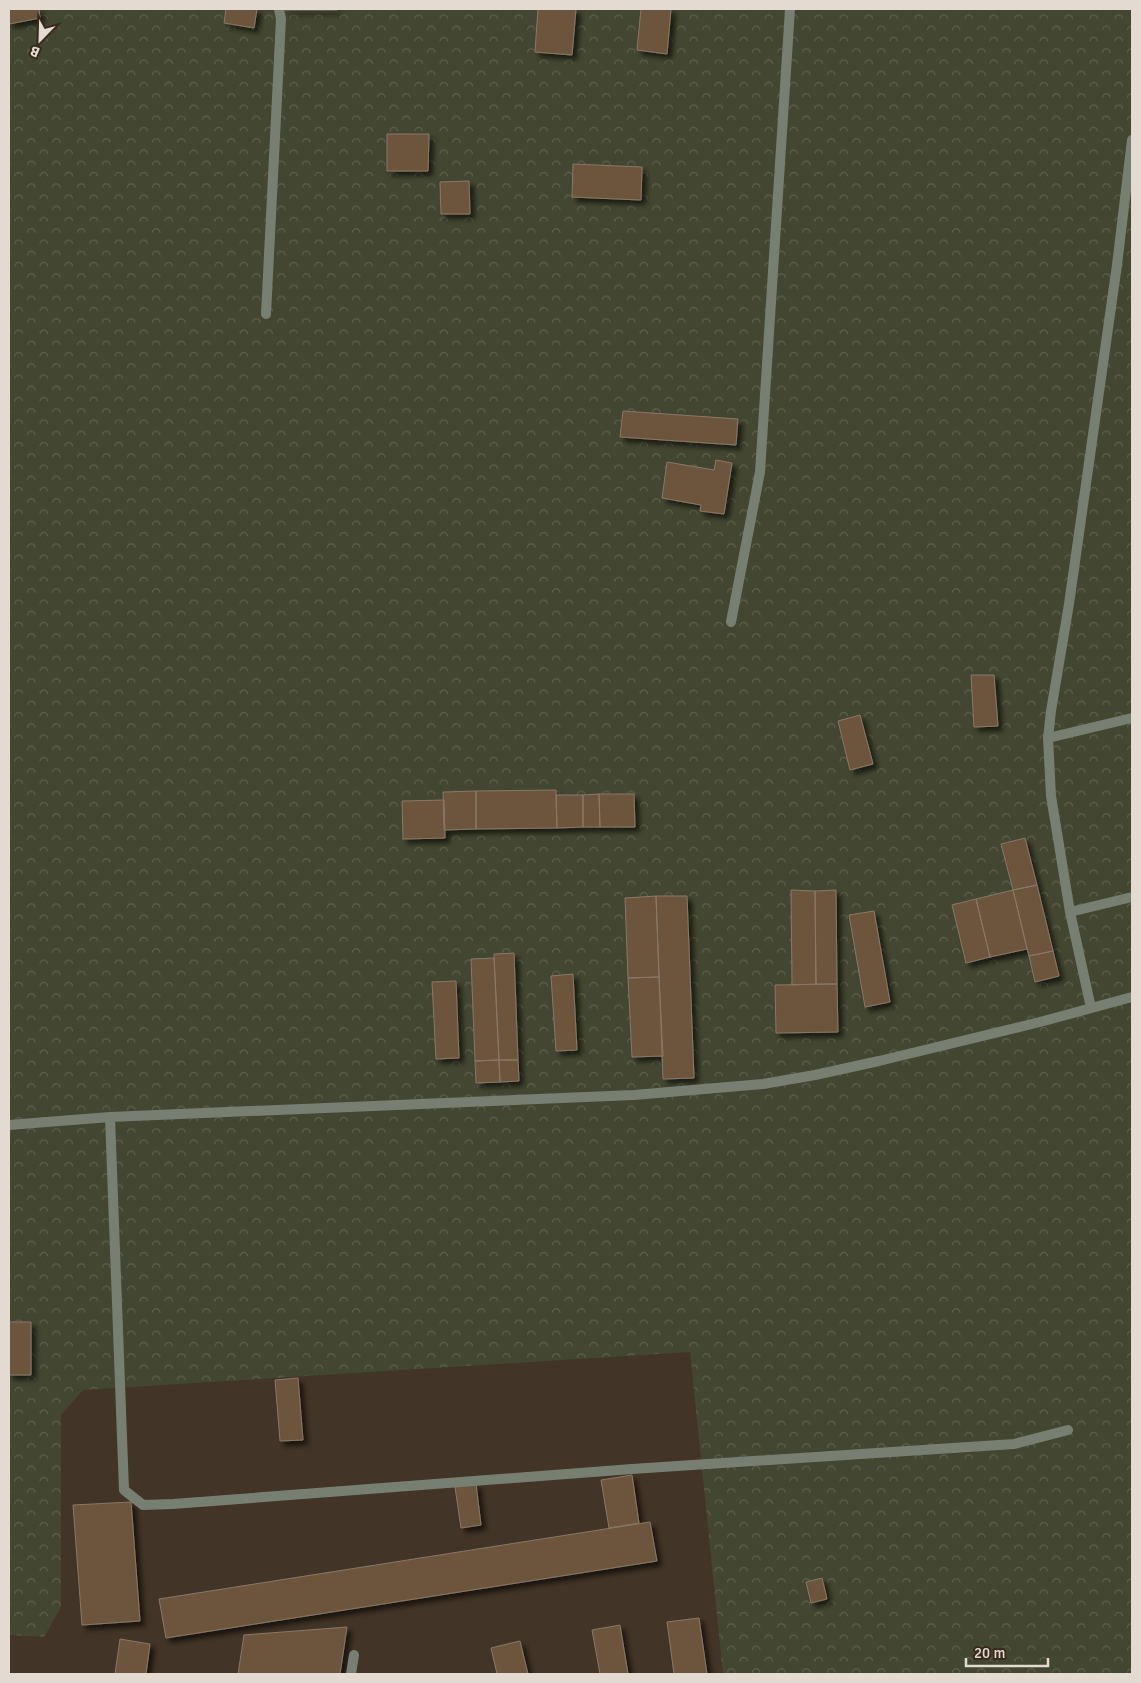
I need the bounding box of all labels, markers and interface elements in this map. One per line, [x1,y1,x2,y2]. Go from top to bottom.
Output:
north arrow [15,15,65,65]
text: B [27,42,42,61]
scale bar [966,1636,1048,1668]
text: 20 m [974,1644,1005,1662]

